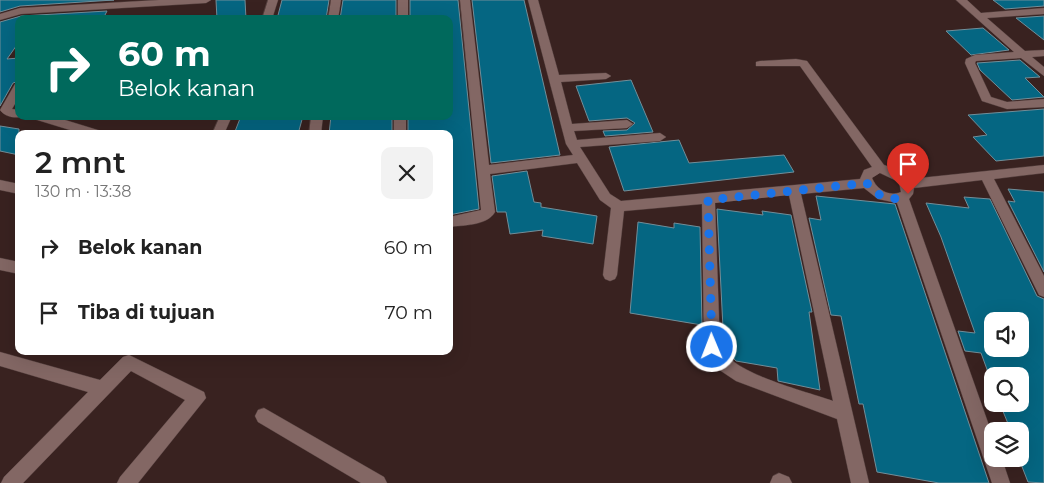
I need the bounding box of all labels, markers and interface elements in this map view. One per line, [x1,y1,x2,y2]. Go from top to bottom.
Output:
text: 60 m [118,32,211,75]
icon: right [35,35,100,100]
text: Belok kanan [118,75,255,102]
pin [887,143,929,194]
text: 2 mnt [35,144,126,181]
button: close [381,147,433,199]
icon: arrive [894,150,922,178]
text: 130 m · 13:38 [35,182,131,201]
icon: right [35,234,63,262]
text: Belok kanan [78,236,202,259]
text: 60 m [384,236,433,259]
icon: arrive [35,299,63,327]
text: Tiba di tujuan [78,301,215,324]
text: 70 m [384,301,433,324]
map controls [984,312,1029,467]
button: sound [984,312,1029,357]
position arrow [685,320,737,372]
button: search [984,367,1029,412]
button: layers [984,422,1029,467]

